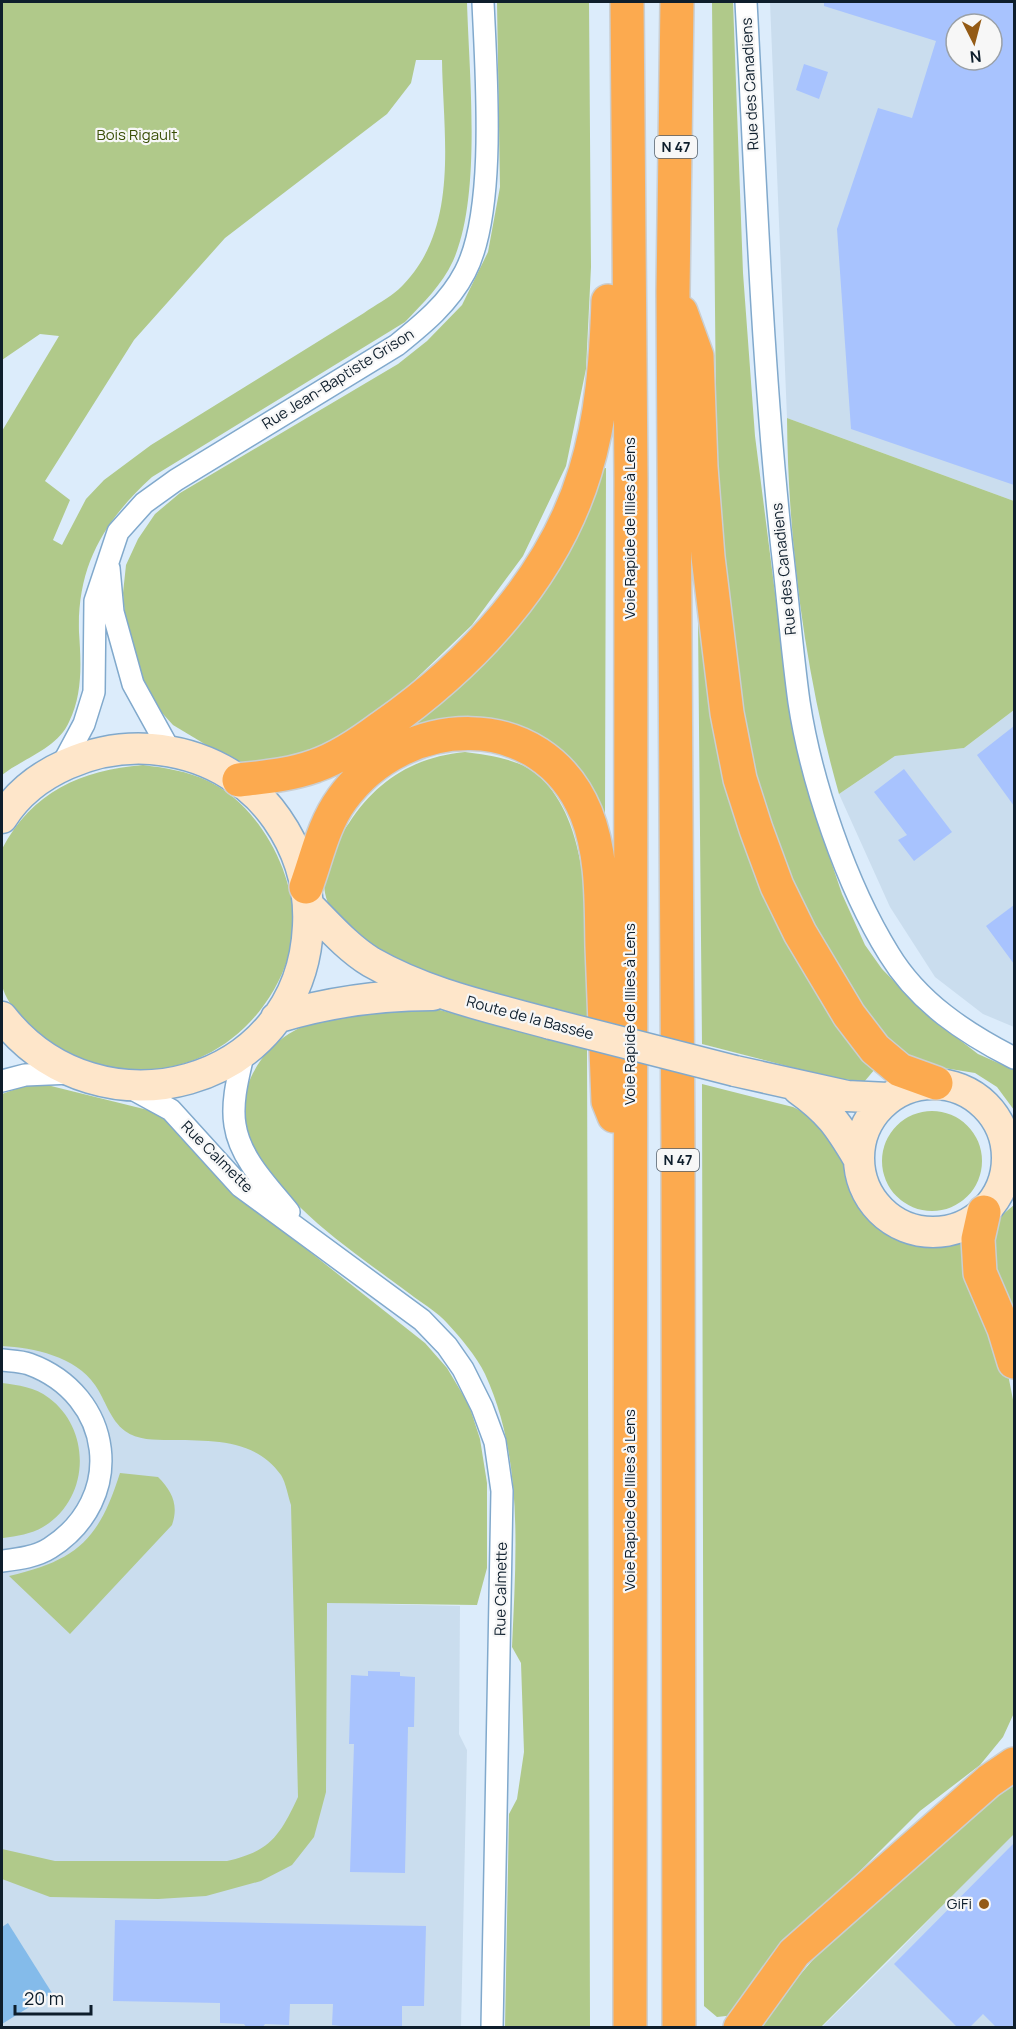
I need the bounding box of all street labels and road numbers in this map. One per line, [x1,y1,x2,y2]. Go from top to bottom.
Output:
street label: Rue des Canadiens [736,17,763,151]
road number: N 47 [655,136,697,158]
street label: Rue Jean-Baptiste Grison [258,323,418,434]
street label: Voie Rapide de Illies à Lens [619,437,640,619]
street label: Rue des Canadiens [766,502,801,636]
street label: Voie Rapide de Illies à Lens [619,923,640,1105]
street label: Route de la Bassée [464,990,596,1045]
street label: Rue Calmette [177,1116,258,1197]
road number: N 47 [657,1149,699,1171]
street label: Voie Rapide de Illies à Lens [619,1409,640,1591]
street label: Rue Calmette [489,1542,512,1636]

